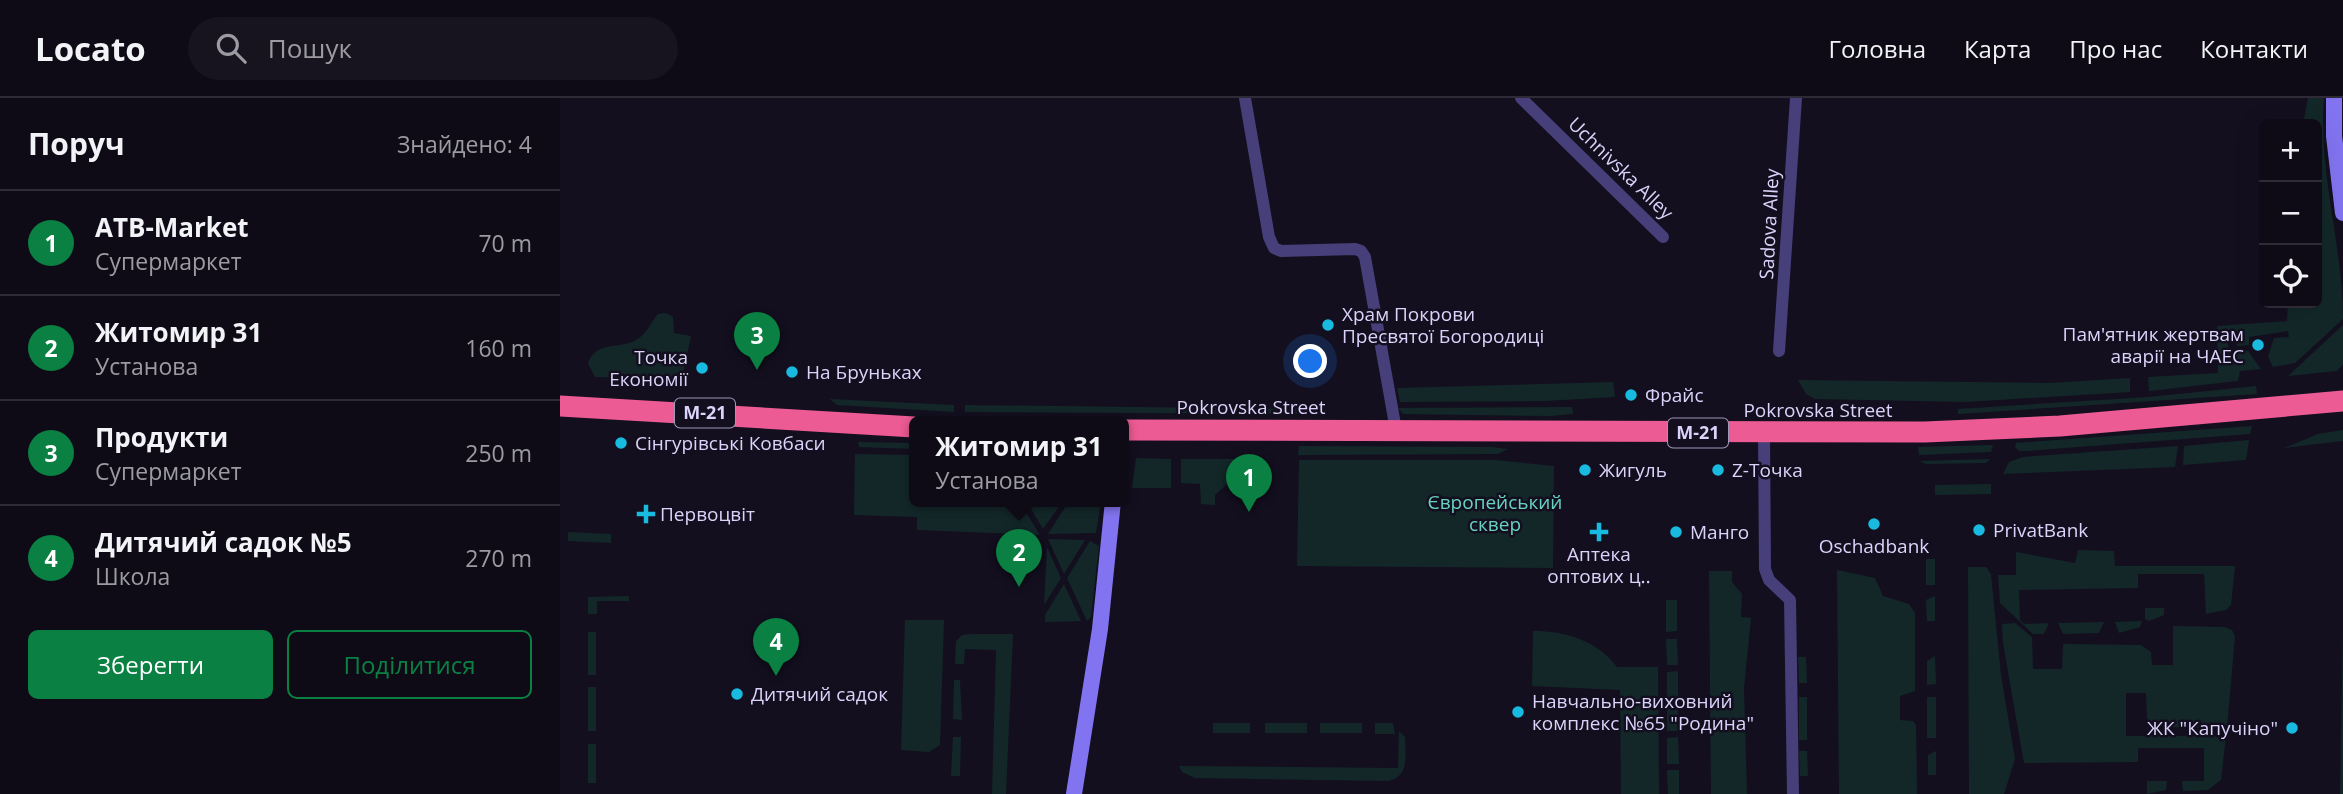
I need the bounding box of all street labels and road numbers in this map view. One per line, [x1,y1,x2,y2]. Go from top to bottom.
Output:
street label: Uchnivska Alley [1563,111,1680,225]
street label: Sadova Alley [1753,168,1785,280]
street label: Pokrovska Street [1176,394,1326,420]
street label: Pokrovska Street [1743,397,1893,423]
road number: М-21 [675,398,735,428]
road number: М-21 [1668,418,1728,447]

